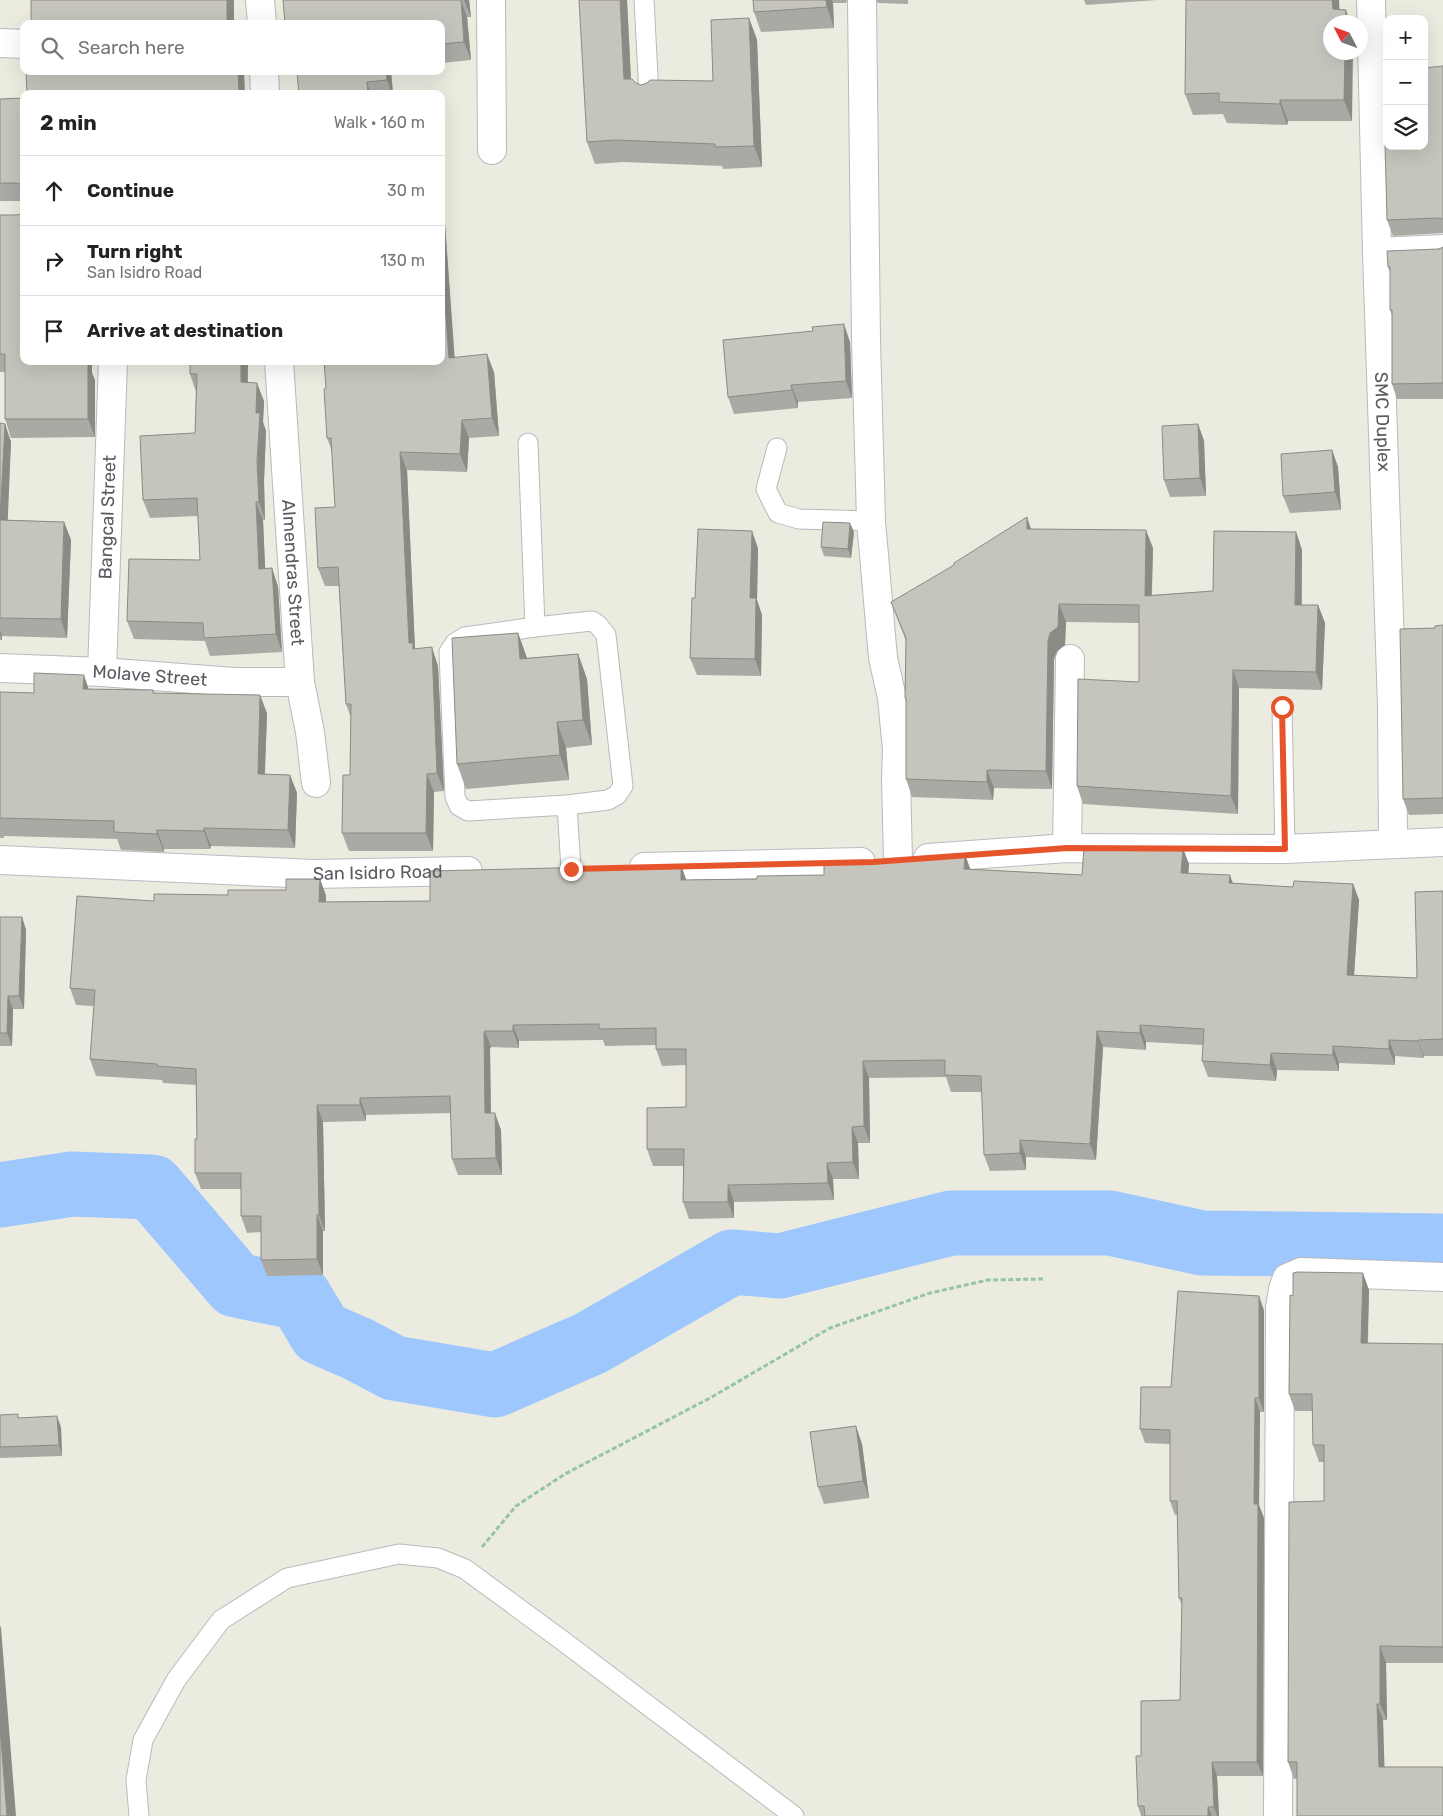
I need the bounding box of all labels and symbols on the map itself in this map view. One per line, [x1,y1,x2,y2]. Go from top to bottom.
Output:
north arrow [1323,15,1368,60]
street label: SMC Duplex [1370,372,1395,472]
street label: Bangcal Street [94,455,121,580]
street label: Almendras Street [277,499,309,646]
street label: Molave Street [92,661,208,691]
route start [1271,696,1294,719]
route end [560,858,583,881]
street label: San Isidro Road [313,860,443,885]

